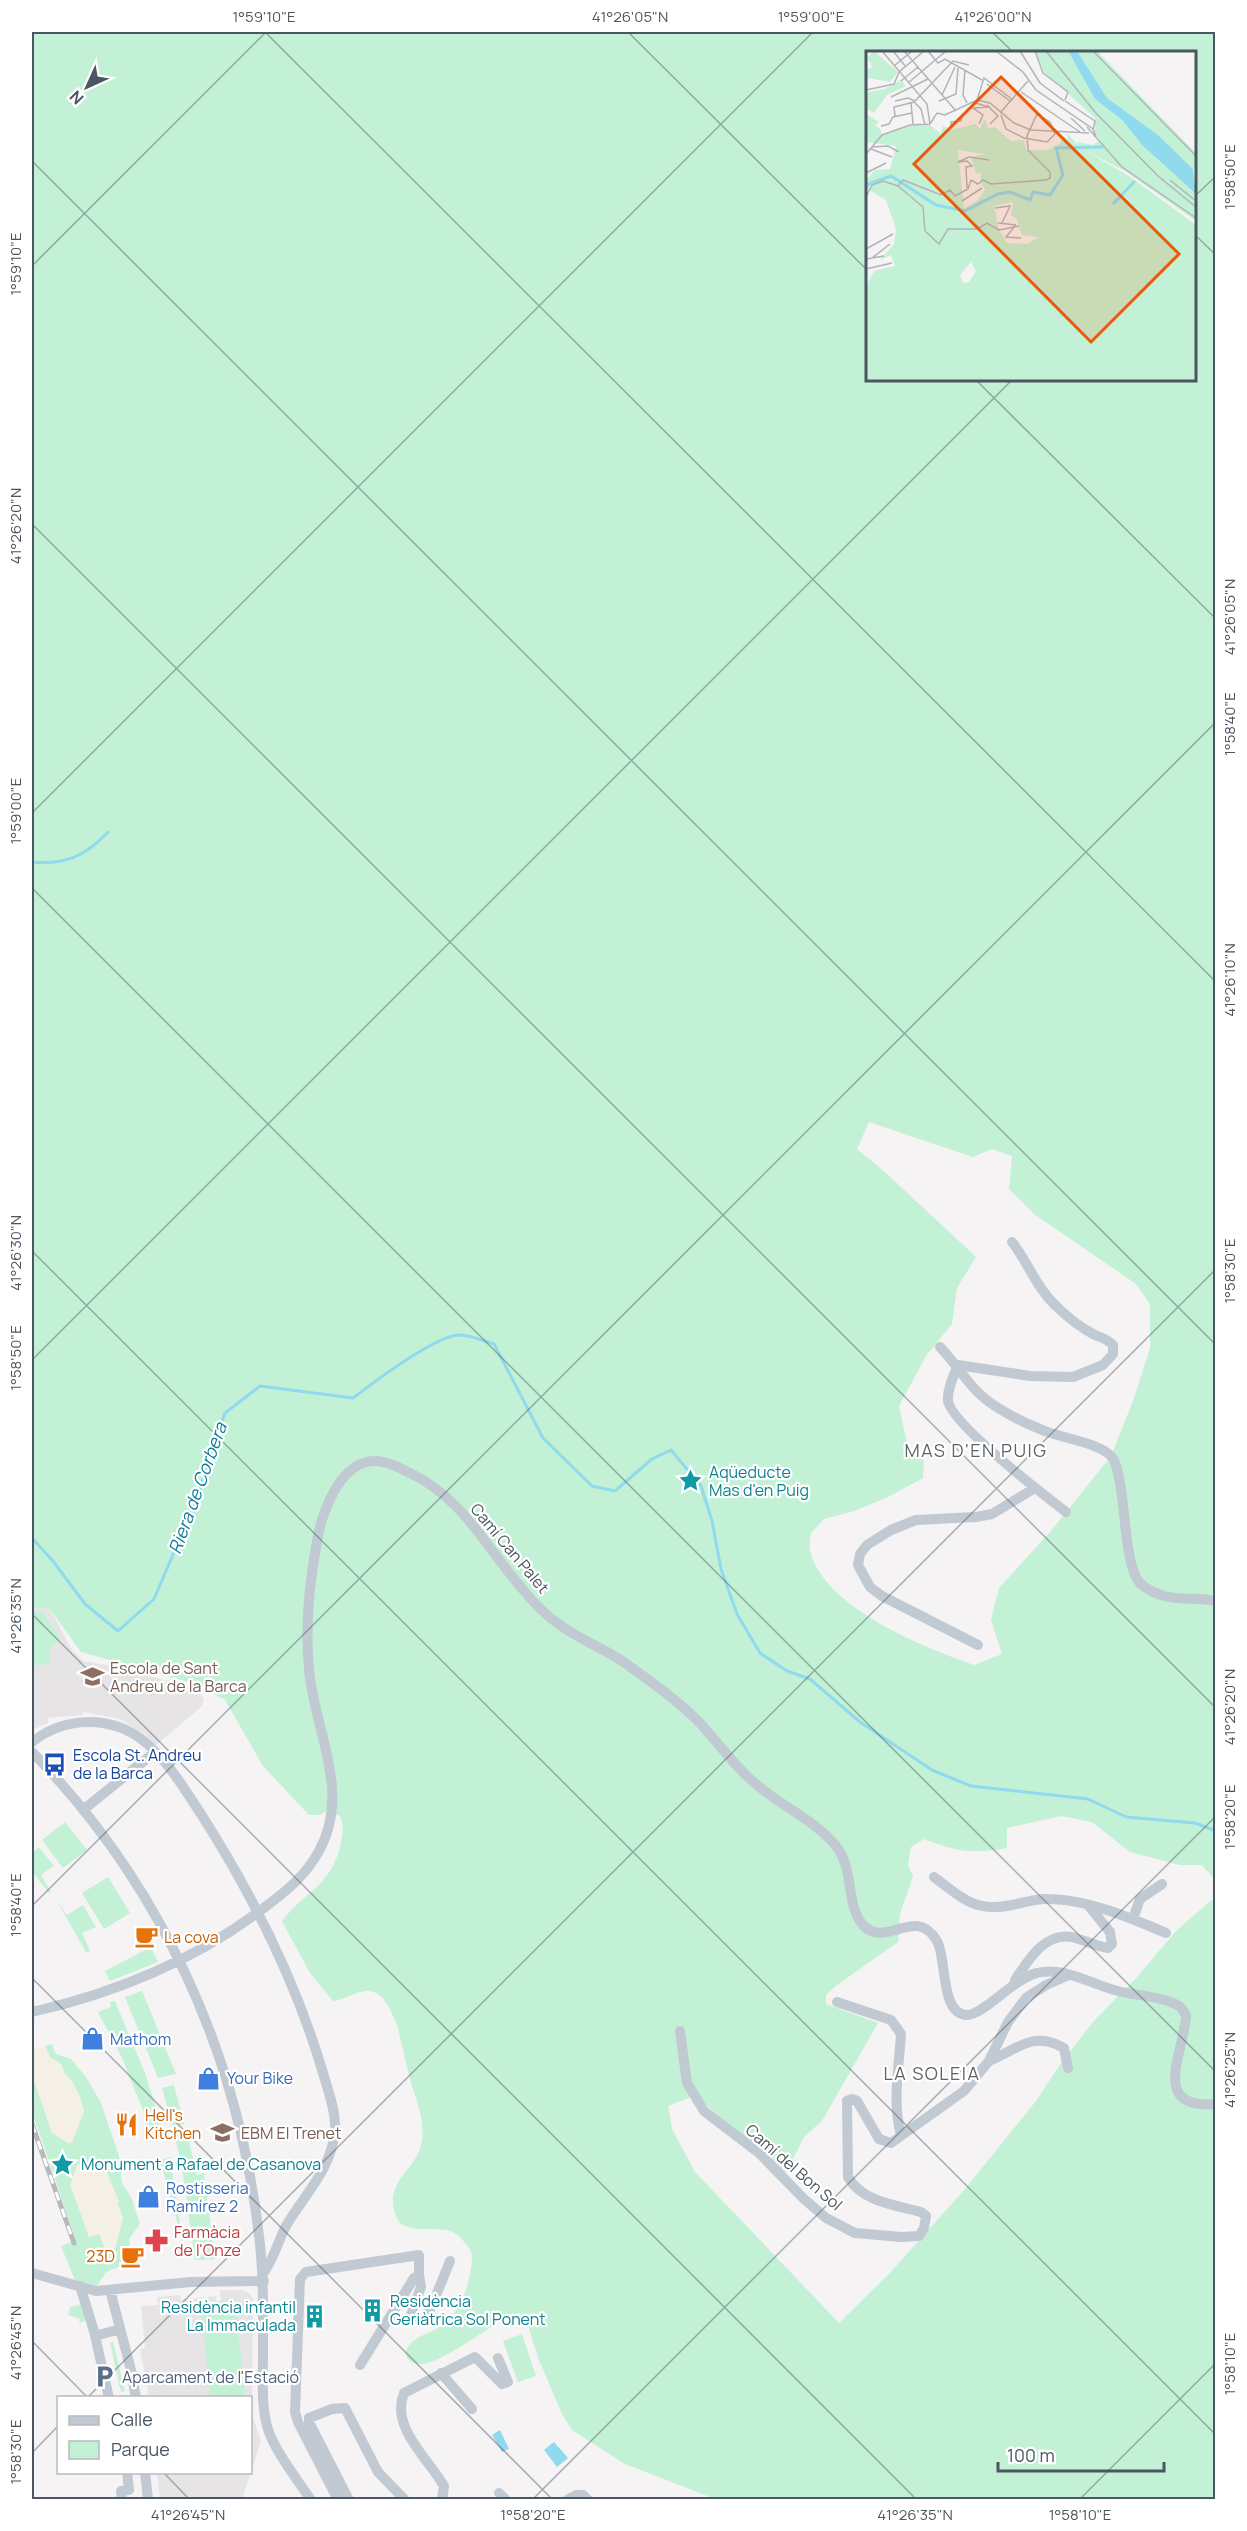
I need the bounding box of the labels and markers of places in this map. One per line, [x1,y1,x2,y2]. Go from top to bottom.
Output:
place label: Aqüeducte Mas d'en Puig [709,1461,809,1501]
place icon: Aqüeducte Mas d'en Puig [678,1468,704,1494]
place label: Escola de Sant Andreu de la Barca [110,1657,247,1697]
school or university icon: Escola de Sant Andreu de la Barca [79,1664,105,1690]
place label: Escola St. Andreu de la Barca [73,1744,201,1784]
bus stop icon: Escola St. Andreu de la Barca [42,1751,68,1777]
cafe icon: La cova [133,1924,159,1950]
place label: La cova [164,1926,219,1948]
shop icon: Mathom [79,2026,105,2052]
place label: Mathom [110,2028,171,2050]
shop icon: Your Bike [196,2065,222,2091]
place label: Your Bike [227,2067,293,2089]
place label: Hell's Kitchen [145,2104,201,2144]
restaurant icon: Hell's Kitchen [114,2111,140,2137]
school or university icon: EBM El Trenet [210,2120,236,2146]
place label: EBM El Trenet [241,2122,341,2144]
place icon: Monument a Rafael de Casanova [50,2151,76,2177]
place label: Monument a Rafael de Casanova [81,2153,321,2175]
place label: Rostisseria Ramírez 2 [166,2177,249,2217]
shop icon: Rostisseria Ramírez 2 [135,2184,161,2210]
place label: Farmàcia de l'Onze [174,2221,241,2261]
pharmacy icon: Farmàcia de l'Onze [143,2228,169,2254]
cafe icon: 23D [120,2243,146,2269]
place label: 23D [86,2245,115,2267]
place label: Residència Geriàtrica Sol Ponent [390,2290,546,2330]
place label: Residència infantil La Immaculada [161,2296,296,2336]
building icon: Residència Geriàtrica Sol Ponent [359,2297,385,2323]
building icon: Residència infantil La Immaculada [301,2303,327,2329]
parking icon: Aparcament de l'Estació [91,2364,117,2390]
place label: Aparcament de l'Estació [122,2366,299,2388]

